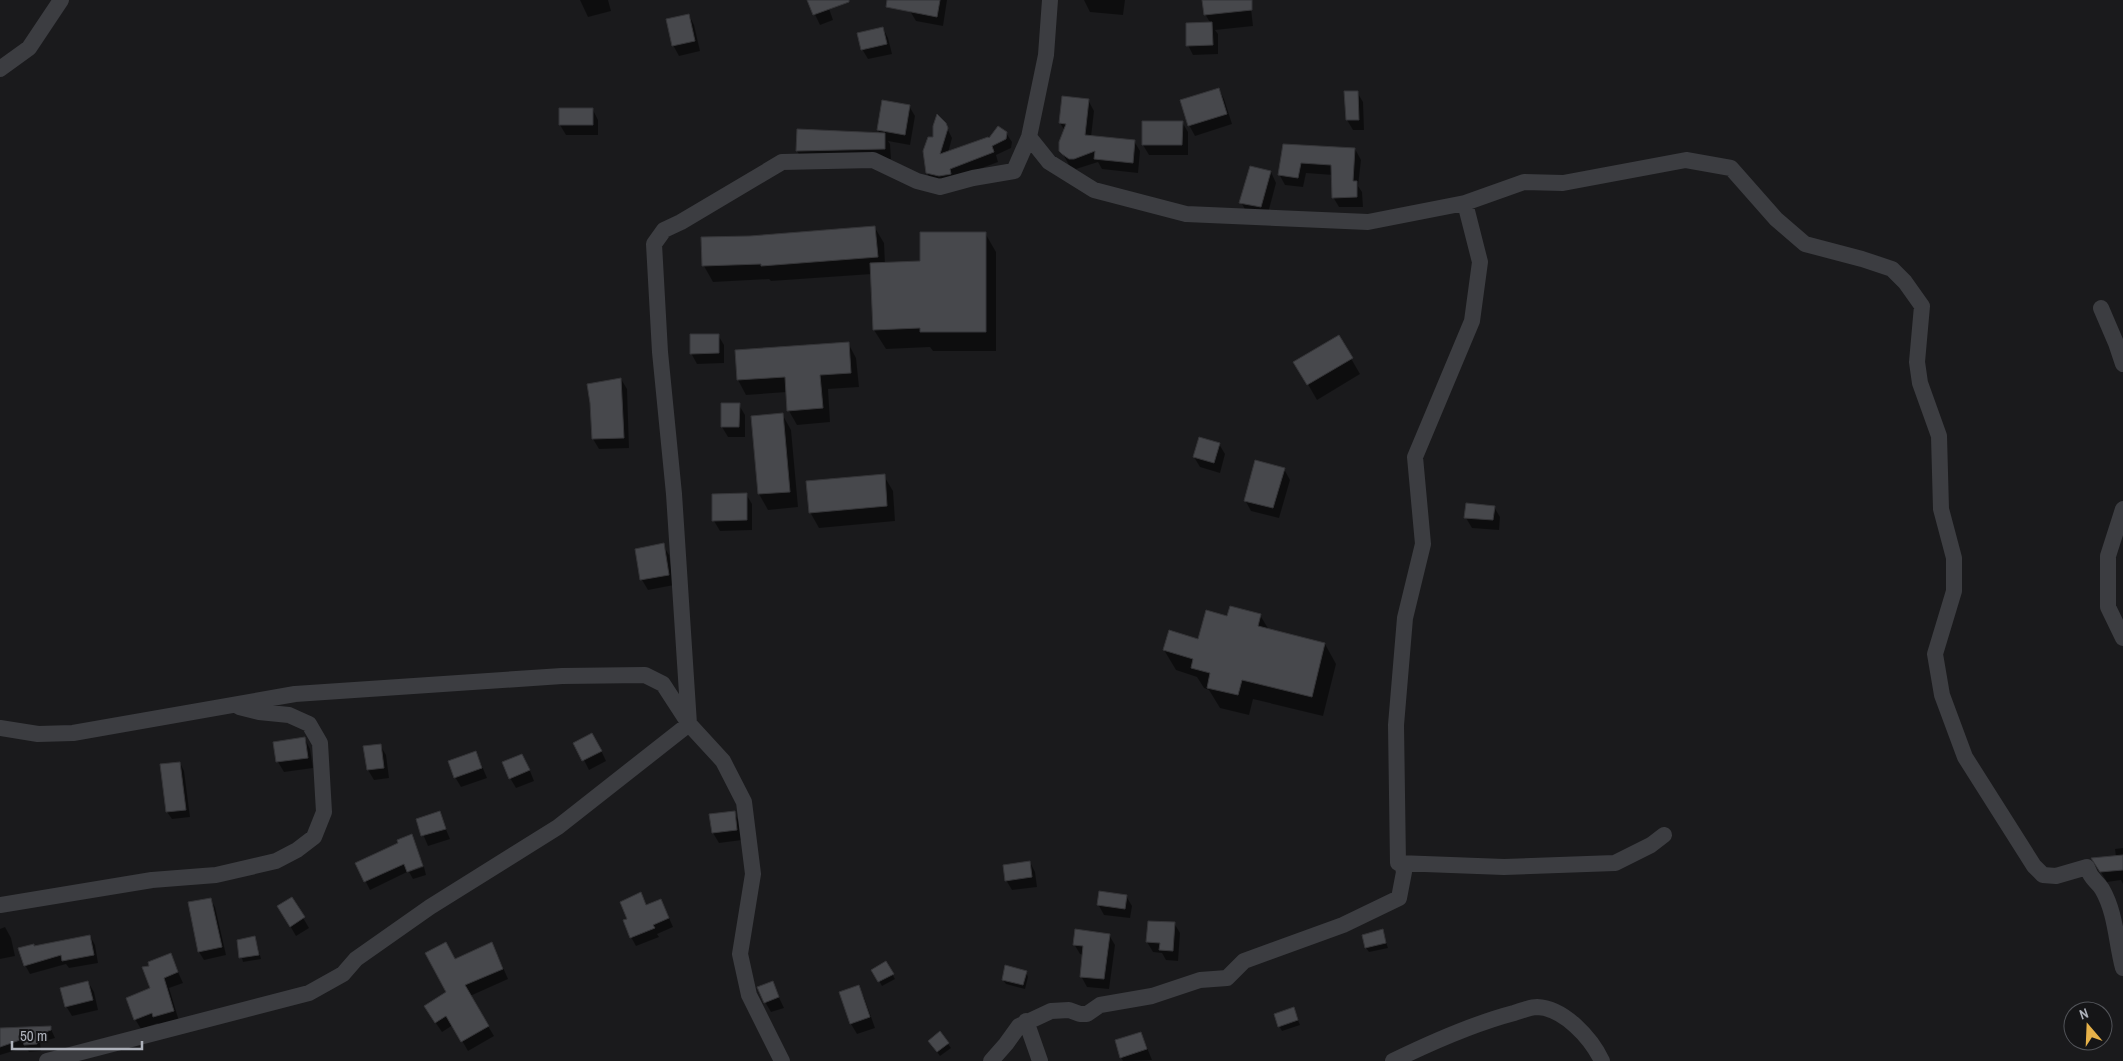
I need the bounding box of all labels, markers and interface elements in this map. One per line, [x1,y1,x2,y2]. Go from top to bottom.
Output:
north arrow [2063,1001,2113,1051]
text: N [2077,1004,2091,1024]
scale bar [12,1018,142,1050]
text: 50 m [20,1025,47,1046]

